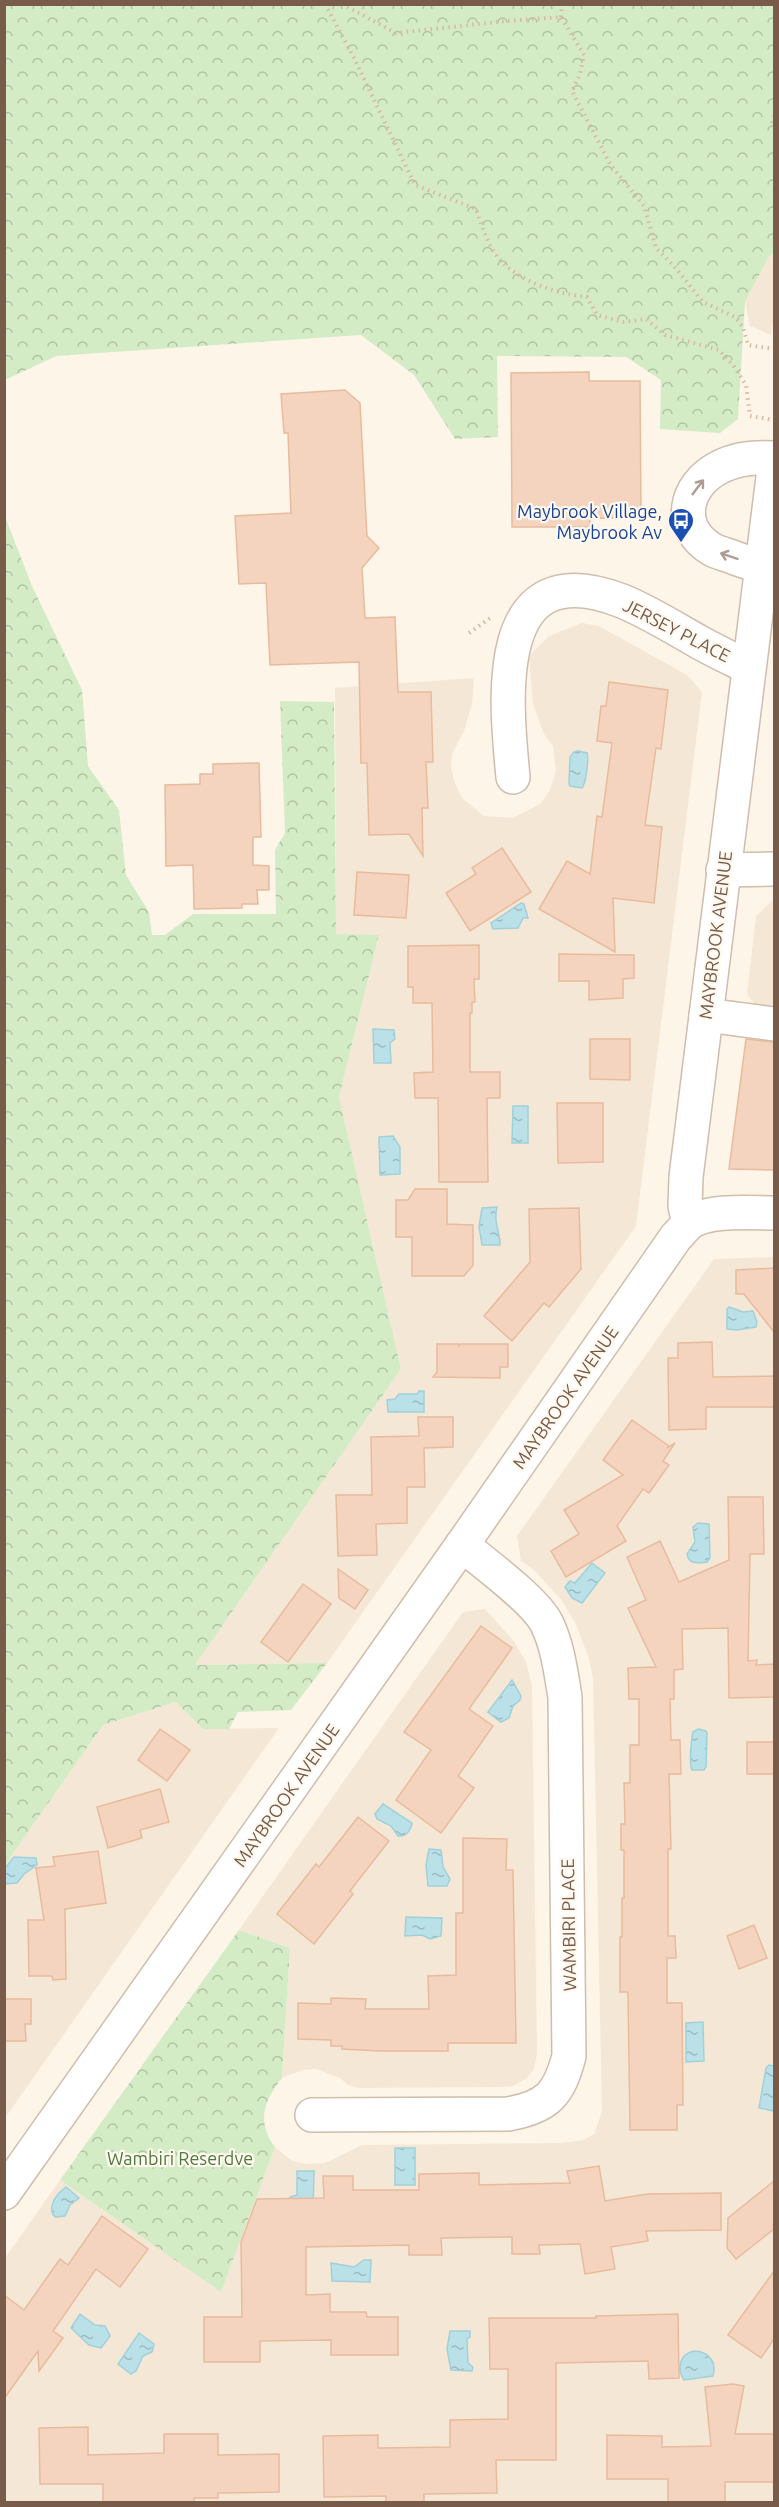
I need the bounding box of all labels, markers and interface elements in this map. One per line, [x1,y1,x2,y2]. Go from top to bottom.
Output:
one-way arrow [691,479,704,495]
place label: Maybrook Village, Maybrook Av [517,501,662,542]
bus stop icon: Maybrook Village, Maybrook Av [666,506,696,544]
one-way arrow [720,549,739,560]
street label: JERSEY PLACE [620,594,734,666]
street label: MAYBROOK AVENUE [695,850,735,1020]
street label: MAYBROOK AVENUE [508,1322,622,1472]
street label: MAYBROOK AVENUE [229,1720,343,1870]
street label: WAMBIRI PLACE [557,1858,579,1992]
park label: Wambiri Reserdve [107,2148,253,2168]

